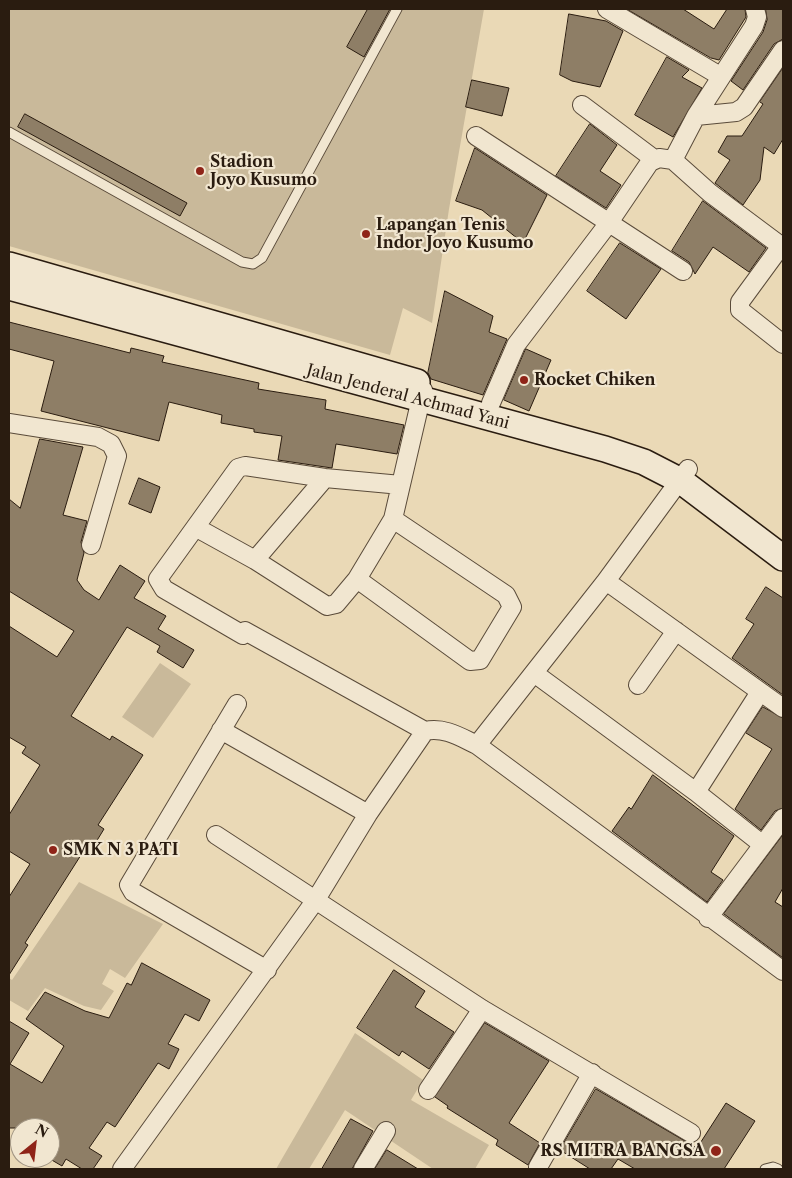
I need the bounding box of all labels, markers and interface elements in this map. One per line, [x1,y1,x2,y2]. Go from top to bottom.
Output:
place label: Stadion Joyo Kusumo [210,152,317,190]
marker: Stadion Joyo Kusumo [194,165,206,177]
place label: Lapangan Tenis Indor Joyo Kusumo [376,215,533,253]
marker: Lapangan Tenis Indor Joyo Kusumo [360,228,372,240]
street label: Jalan Jenderal Achmad Yani [305,361,511,433]
place label: Rocket Chiken [534,370,655,390]
marker: Rocket Chiken [518,374,530,386]
place label: SMK N 3 PATI [63,840,178,860]
marker: SMK N 3 PATI [47,844,59,856]
north arrow [10,1118,60,1168]
text: N [32,1120,51,1142]
place label: RS MITRA BANGSA [540,1141,705,1161]
marker: RS MITRA BANGSA [709,1144,723,1158]

